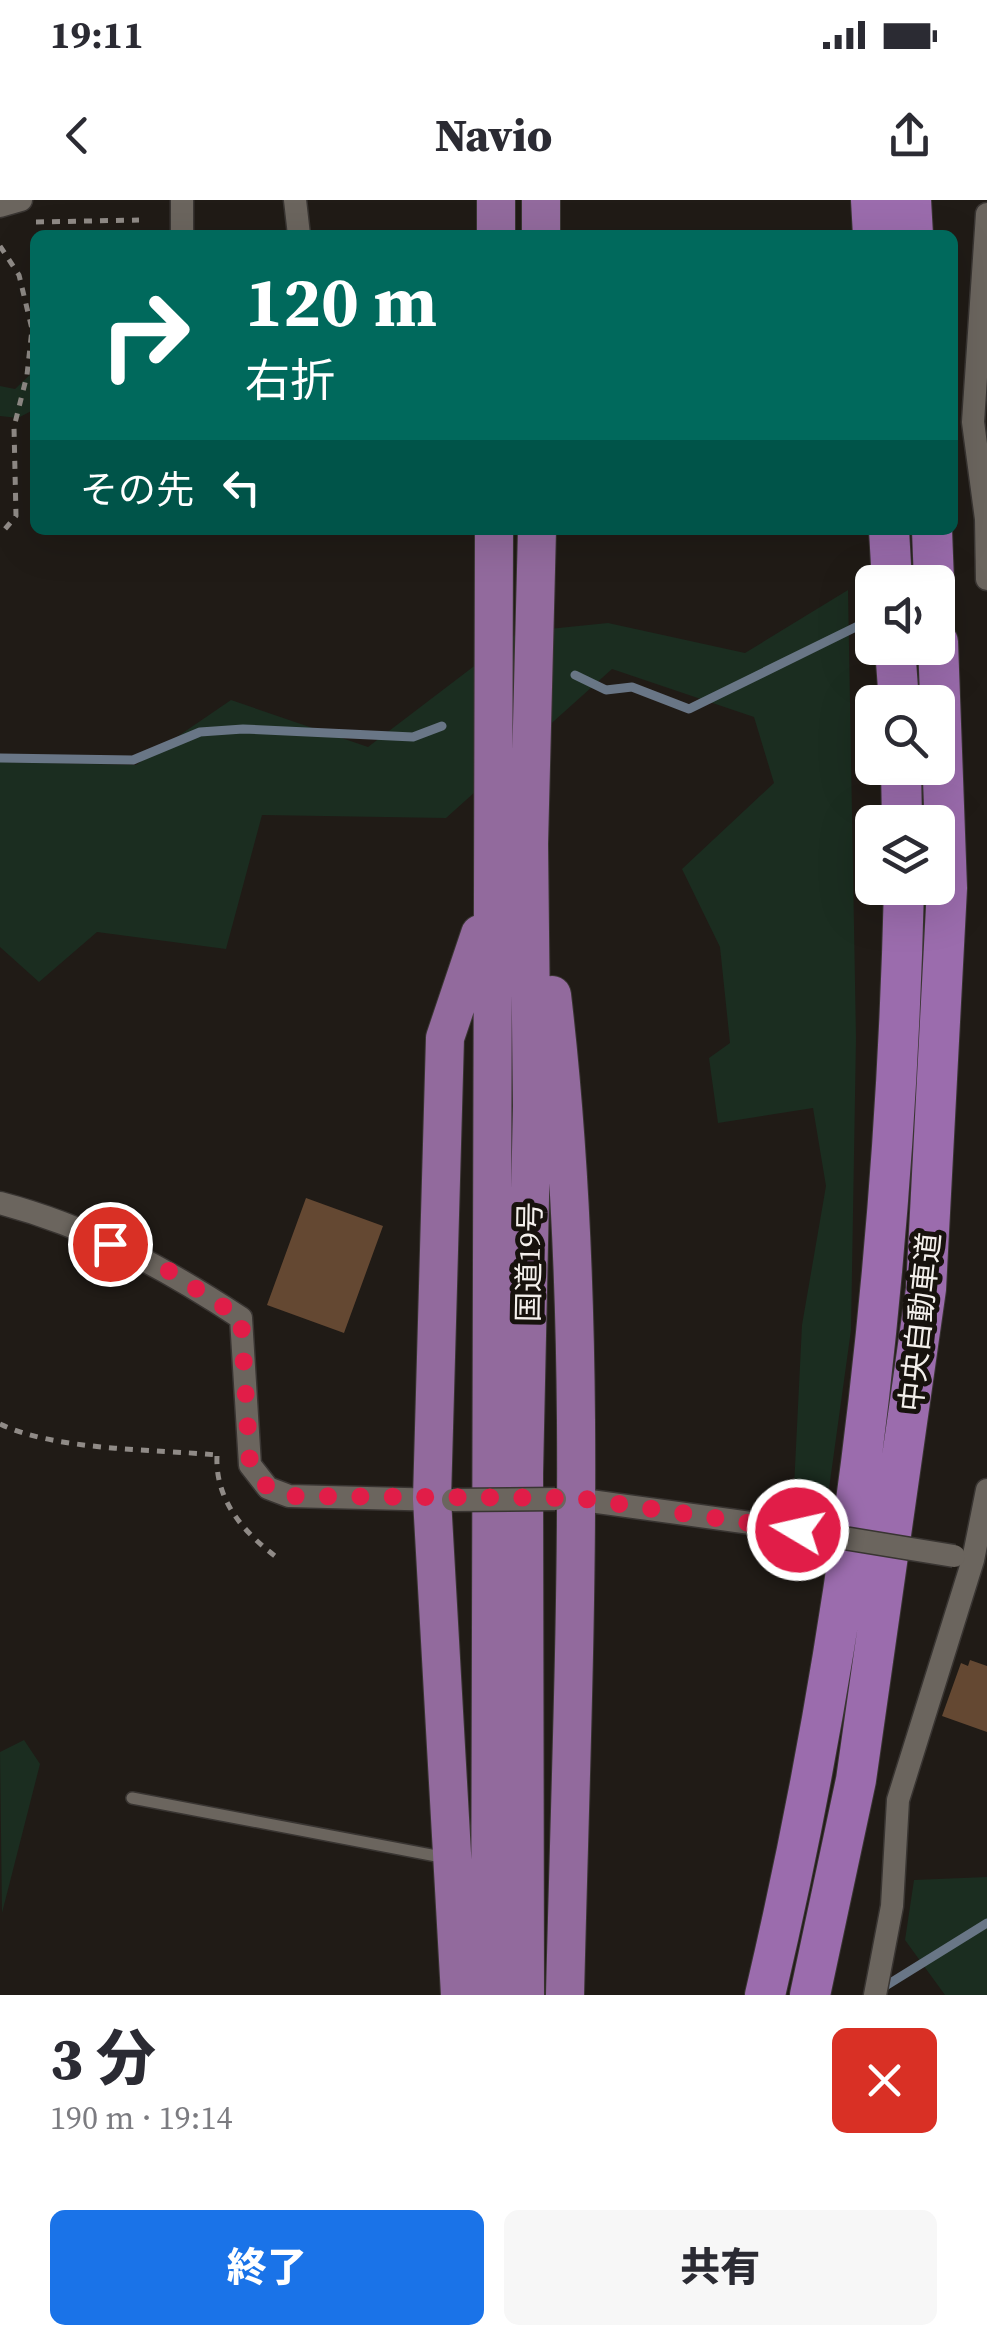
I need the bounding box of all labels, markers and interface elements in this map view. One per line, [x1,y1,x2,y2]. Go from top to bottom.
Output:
text: 19:11 [50,9,144,61]
text: Navio [435,104,552,166]
icon: back [50,108,105,163]
icon: share [882,108,937,163]
text: 120 m [245,253,437,349]
icon: right [80,270,210,400]
text: 右折 [245,349,335,411]
icon: left [214,460,269,515]
text: その先 [80,464,194,516]
map controls [855,565,955,905]
button: sound [855,565,955,665]
button: search [855,685,955,785]
button: layers [855,805,955,905]
pin [68,1202,153,1287]
street label: 国道19号 [507,1202,551,1322]
icon: arrive [83,1217,138,1272]
street label: 中央自動車道 [890,1230,950,1414]
position arrow [746,1478,850,1582]
text: 3 分 [50,2017,156,2099]
button: close [832,2028,937,2133]
text: 190 m · 19:14 [50,2096,232,2140]
button: 終了 [50,2210,484,2325]
button: 共有 [504,2210,937,2325]

